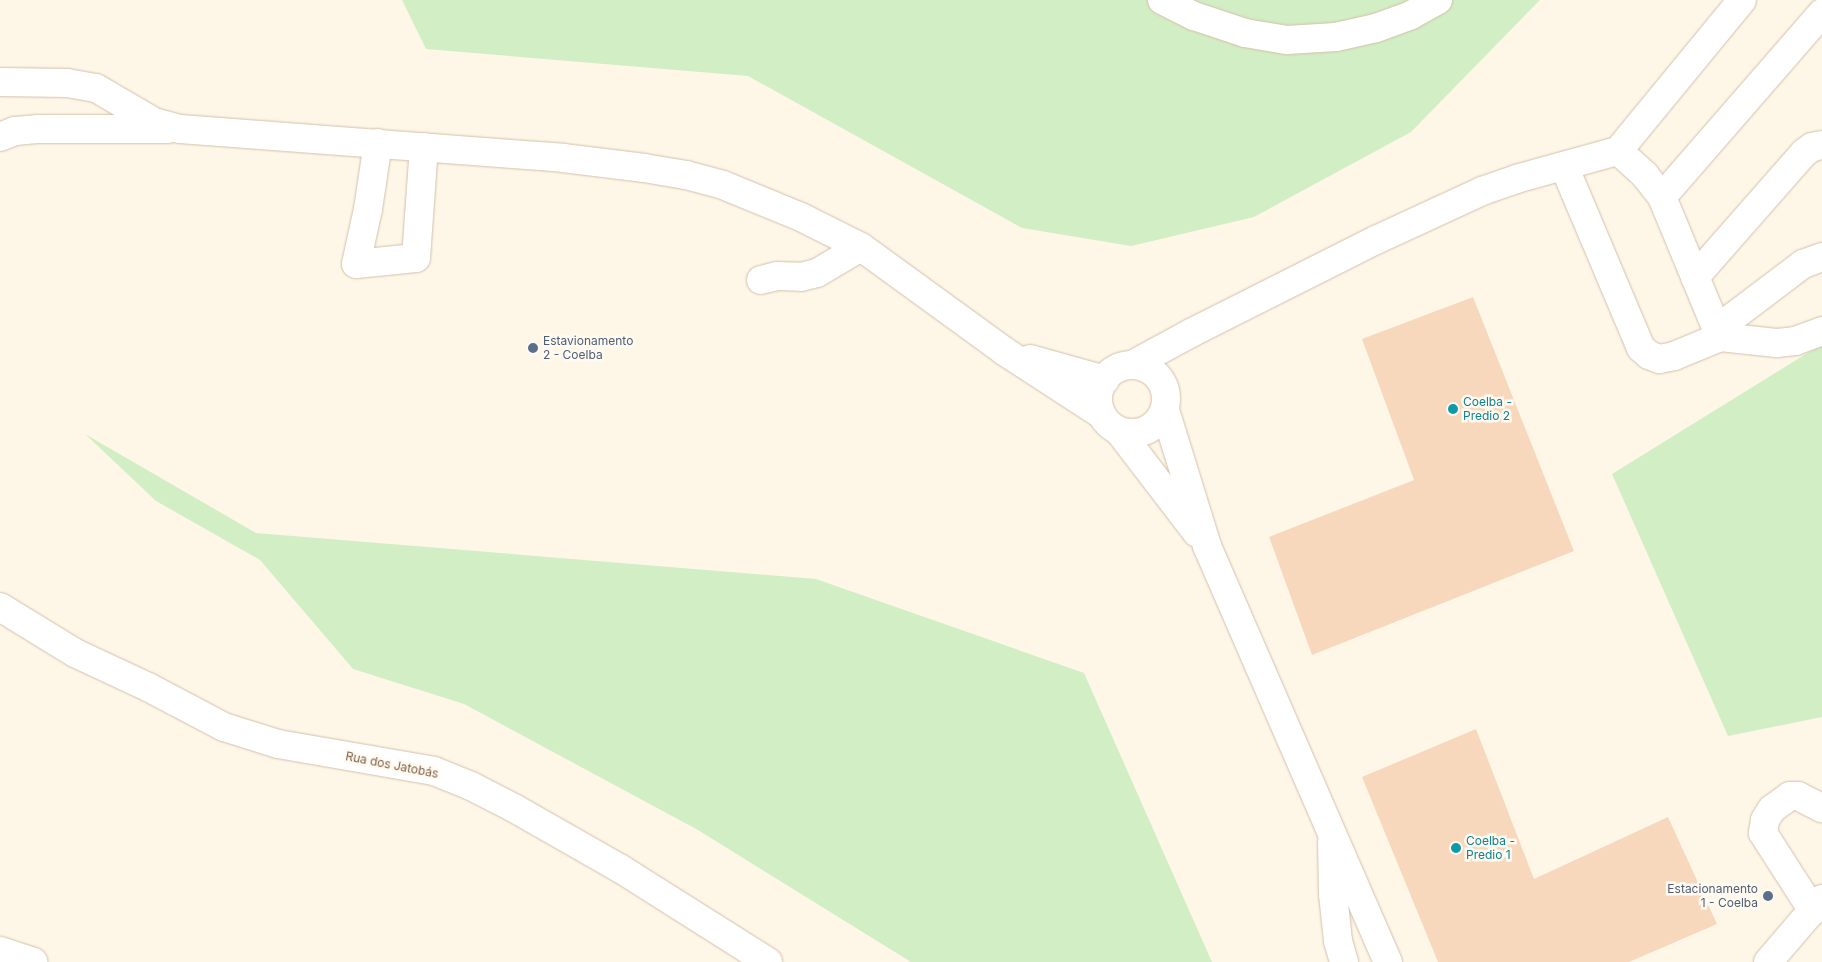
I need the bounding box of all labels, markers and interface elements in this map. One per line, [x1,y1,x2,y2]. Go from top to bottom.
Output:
place label: Estavionamento 2 - Coelba [543,334,633,362]
marker: Estavionamento 2 - Coelba [527,342,539,354]
place label: Coelba - Predio 2 [1463,395,1512,423]
marker: Coelba - Predio 2 [1447,403,1459,415]
street label: Rua dos Jatobás [344,749,440,781]
place label: Coelba - Predio 1 [1466,834,1515,862]
marker: Coelba - Predio 1 [1450,842,1462,854]
place label: Estacionamento 1 - Coelba [1667,882,1758,910]
marker: Estacionamento 1 - Coelba [1762,890,1774,902]

